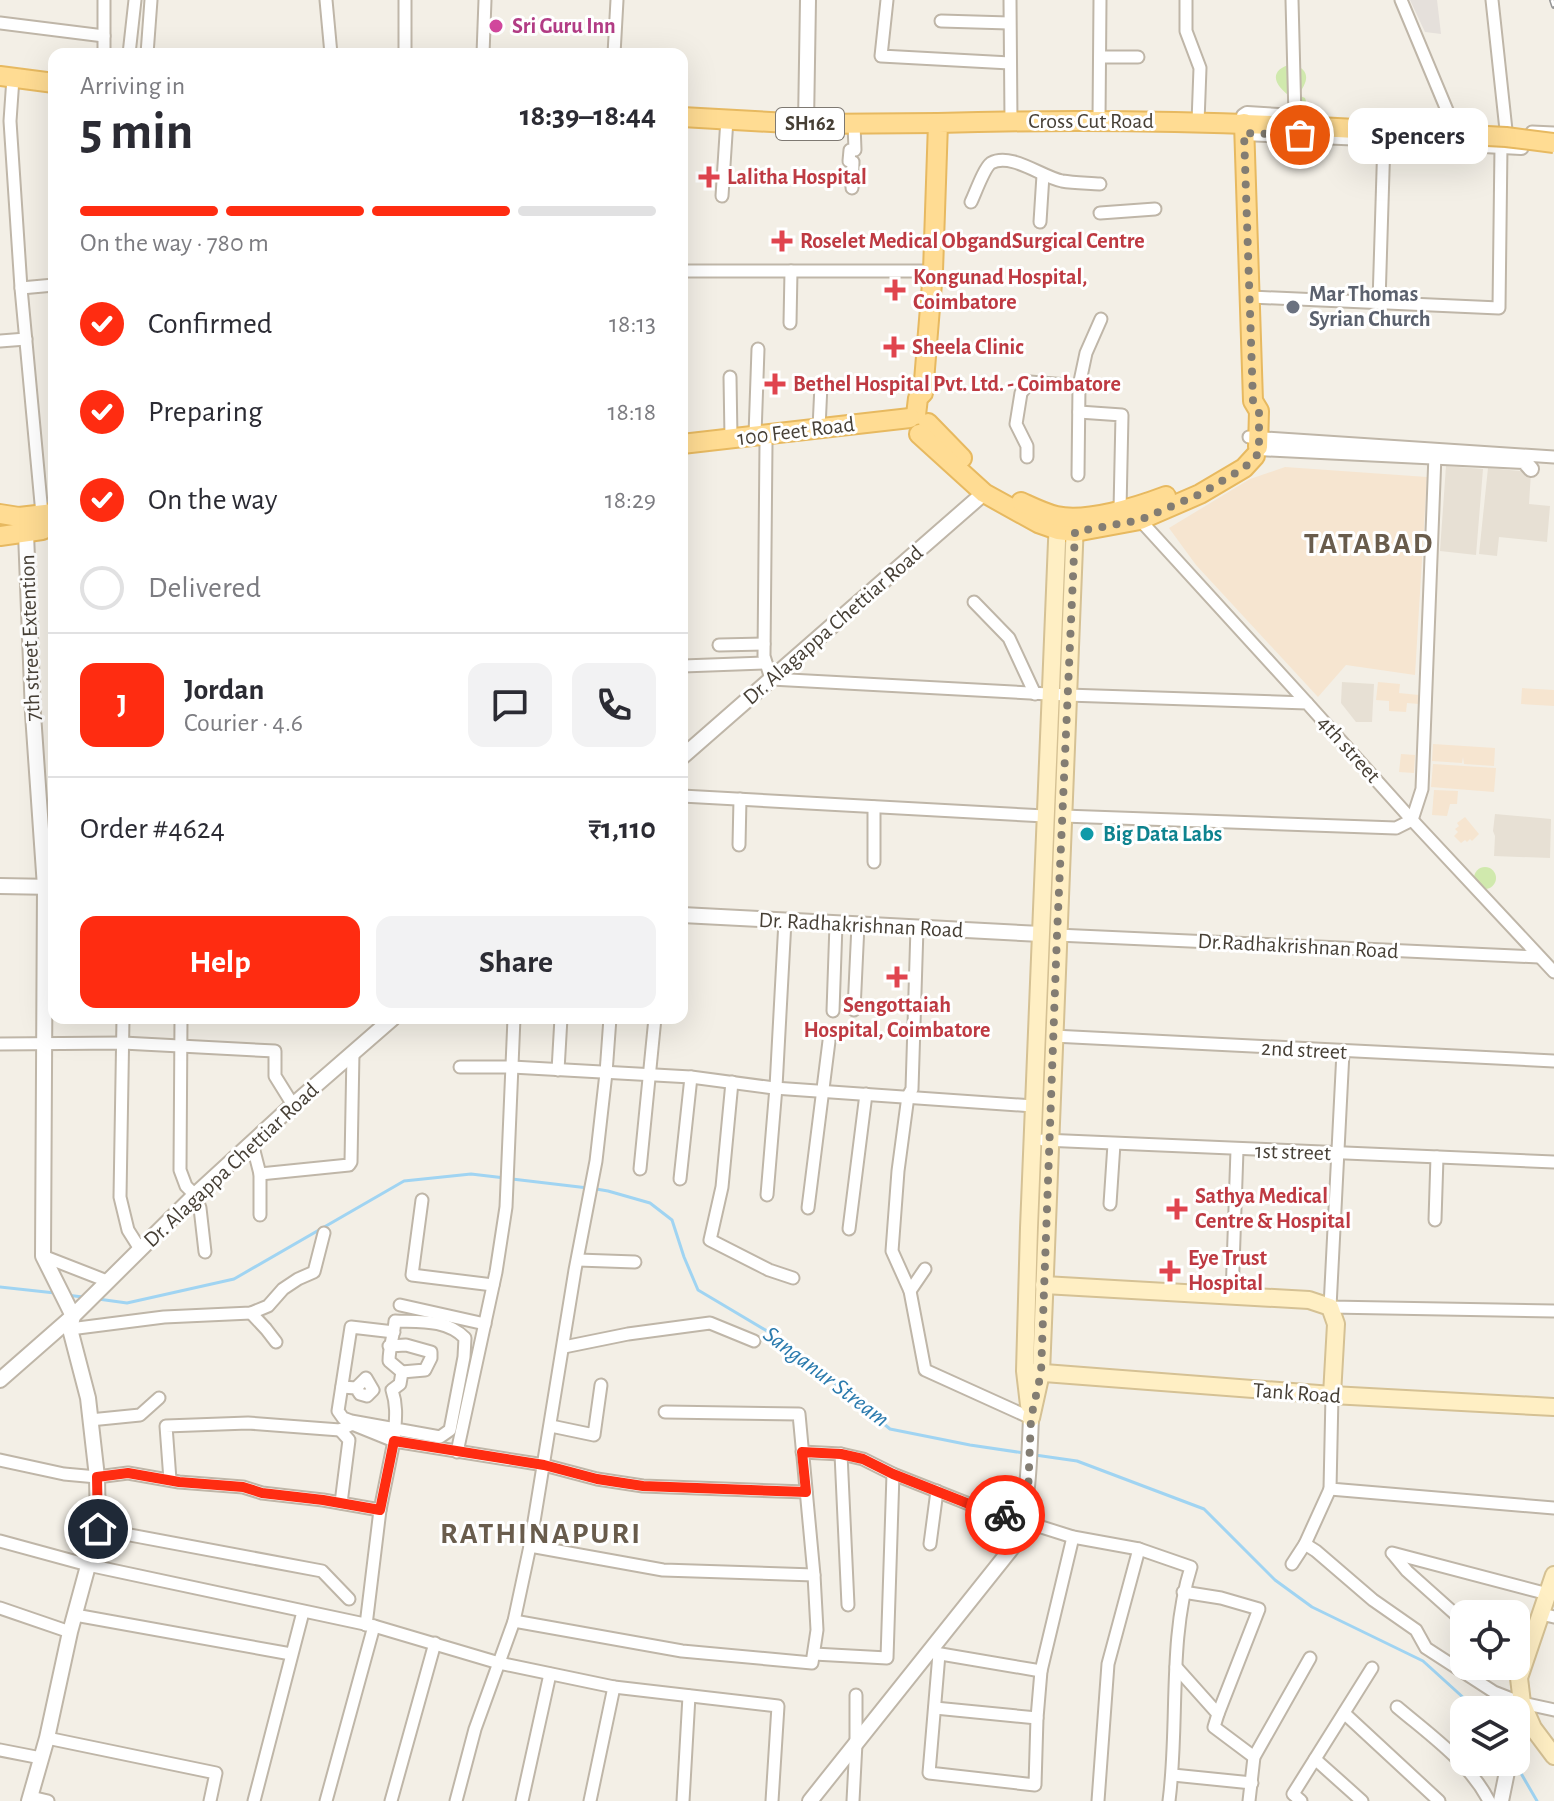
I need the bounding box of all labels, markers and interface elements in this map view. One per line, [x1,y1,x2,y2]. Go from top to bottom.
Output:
place label: Sri Guru Inn [512,15,616,37]
marker: Sri Guru Inn [487,17,505,35]
text: Arriving in [80,73,185,99]
text: 18:39–18:44 [520,101,656,131]
pin [1266,101,1334,169]
text: 5 min [80,106,193,158]
callout: Spencers [1348,107,1488,163]
road number: SH162 [776,108,844,140]
street label: Cross Cut Road [1028,110,1154,132]
icon: bag [1278,113,1322,157]
text: Spencers [1371,123,1465,149]
marker: Lalitha Hospital [698,166,720,188]
place label: Lalitha Hospital [727,166,867,188]
text: On the way · 780 m [80,230,269,256]
marker: Roselet Medical ObgandSurgical Centre [771,230,793,252]
place label: Roselet Medical ObgandSurgical Centre [800,230,1145,252]
place label: Kongunad Hospital, Coimbatore [913,266,1087,313]
marker: Kongunad Hospital, Coimbatore [884,279,906,301]
place label: Mar Thomas Syrian Church [1309,283,1430,331]
marker: Mar Thomas Syrian Church [1284,298,1302,316]
icon: check [80,302,124,346]
text: Confirmed [148,309,272,339]
text: 18:13 [609,311,656,337]
marker: Sheela Clinic [883,336,905,358]
place label: Sheela Clinic [912,336,1024,358]
marker: Bethel Hospital Pvt. Ltd. - Coimbatore [764,373,786,395]
place label: Bethel Hospital Pvt. Ltd. - Coimbatore [793,373,1121,395]
icon: check [80,390,124,434]
text: Preparing [148,397,263,427]
text: 18:18 [608,399,656,425]
street label: 100 Feet Road [736,413,856,449]
icon: check [80,478,124,522]
text: On the way [148,485,277,515]
text: 18:29 [605,487,656,513]
district label: TATABAD [1304,529,1434,559]
street label: Dr. Alagappa Chettiar Road [739,541,927,709]
street label: 7th street Extention [16,554,44,722]
text: Delivered [148,573,261,603]
button: chat [468,663,552,747]
button: phone [572,663,656,747]
text: Jordan [184,675,264,705]
text: J [117,690,127,720]
text: Courier · 4.6 [184,710,303,736]
street label: 4th street [1313,711,1385,787]
text: Order #4624 [80,814,225,844]
text: ₹1,110 [589,814,656,844]
place label: Big Data Labs [1103,823,1222,845]
marker: Big Data Labs [1078,825,1096,843]
street label: Dr. Radhakrishnan Road [758,909,964,941]
button: Help [80,916,360,1008]
button: Share [376,916,656,1008]
street label: Dr.Radhakrishnan Road [1197,930,1399,962]
marker: Sengottaiah Hospital, Coimbatore [886,966,908,988]
place label: Sengottaiah Hospital, Coimbatore [803,994,991,1041]
street label: 2nd street [1261,1037,1347,1063]
street label: Dr. Alagappa Chettiar Road [139,1079,323,1251]
street label: 1st street [1255,1140,1331,1164]
place label: Sathya Medical Centre & Hospital [1195,1185,1351,1232]
marker: Sathya Medical Centre & Hospital [1166,1198,1188,1220]
place label: Eye Trust Hospital [1188,1247,1268,1294]
marker: Eye Trust Hospital [1159,1260,1181,1282]
water label: Sanganur Stream [759,1322,893,1432]
street label: Tank Road [1252,1379,1342,1407]
courier [965,1475,1045,1555]
icon: bike [983,1493,1027,1537]
pin [64,1495,132,1563]
icon: home [76,1507,120,1551]
district label: RATHINAPURI [440,1519,642,1549]
map controls [1450,1600,1530,1776]
button: locate [1450,1600,1530,1680]
button: layers [1450,1696,1530,1776]

